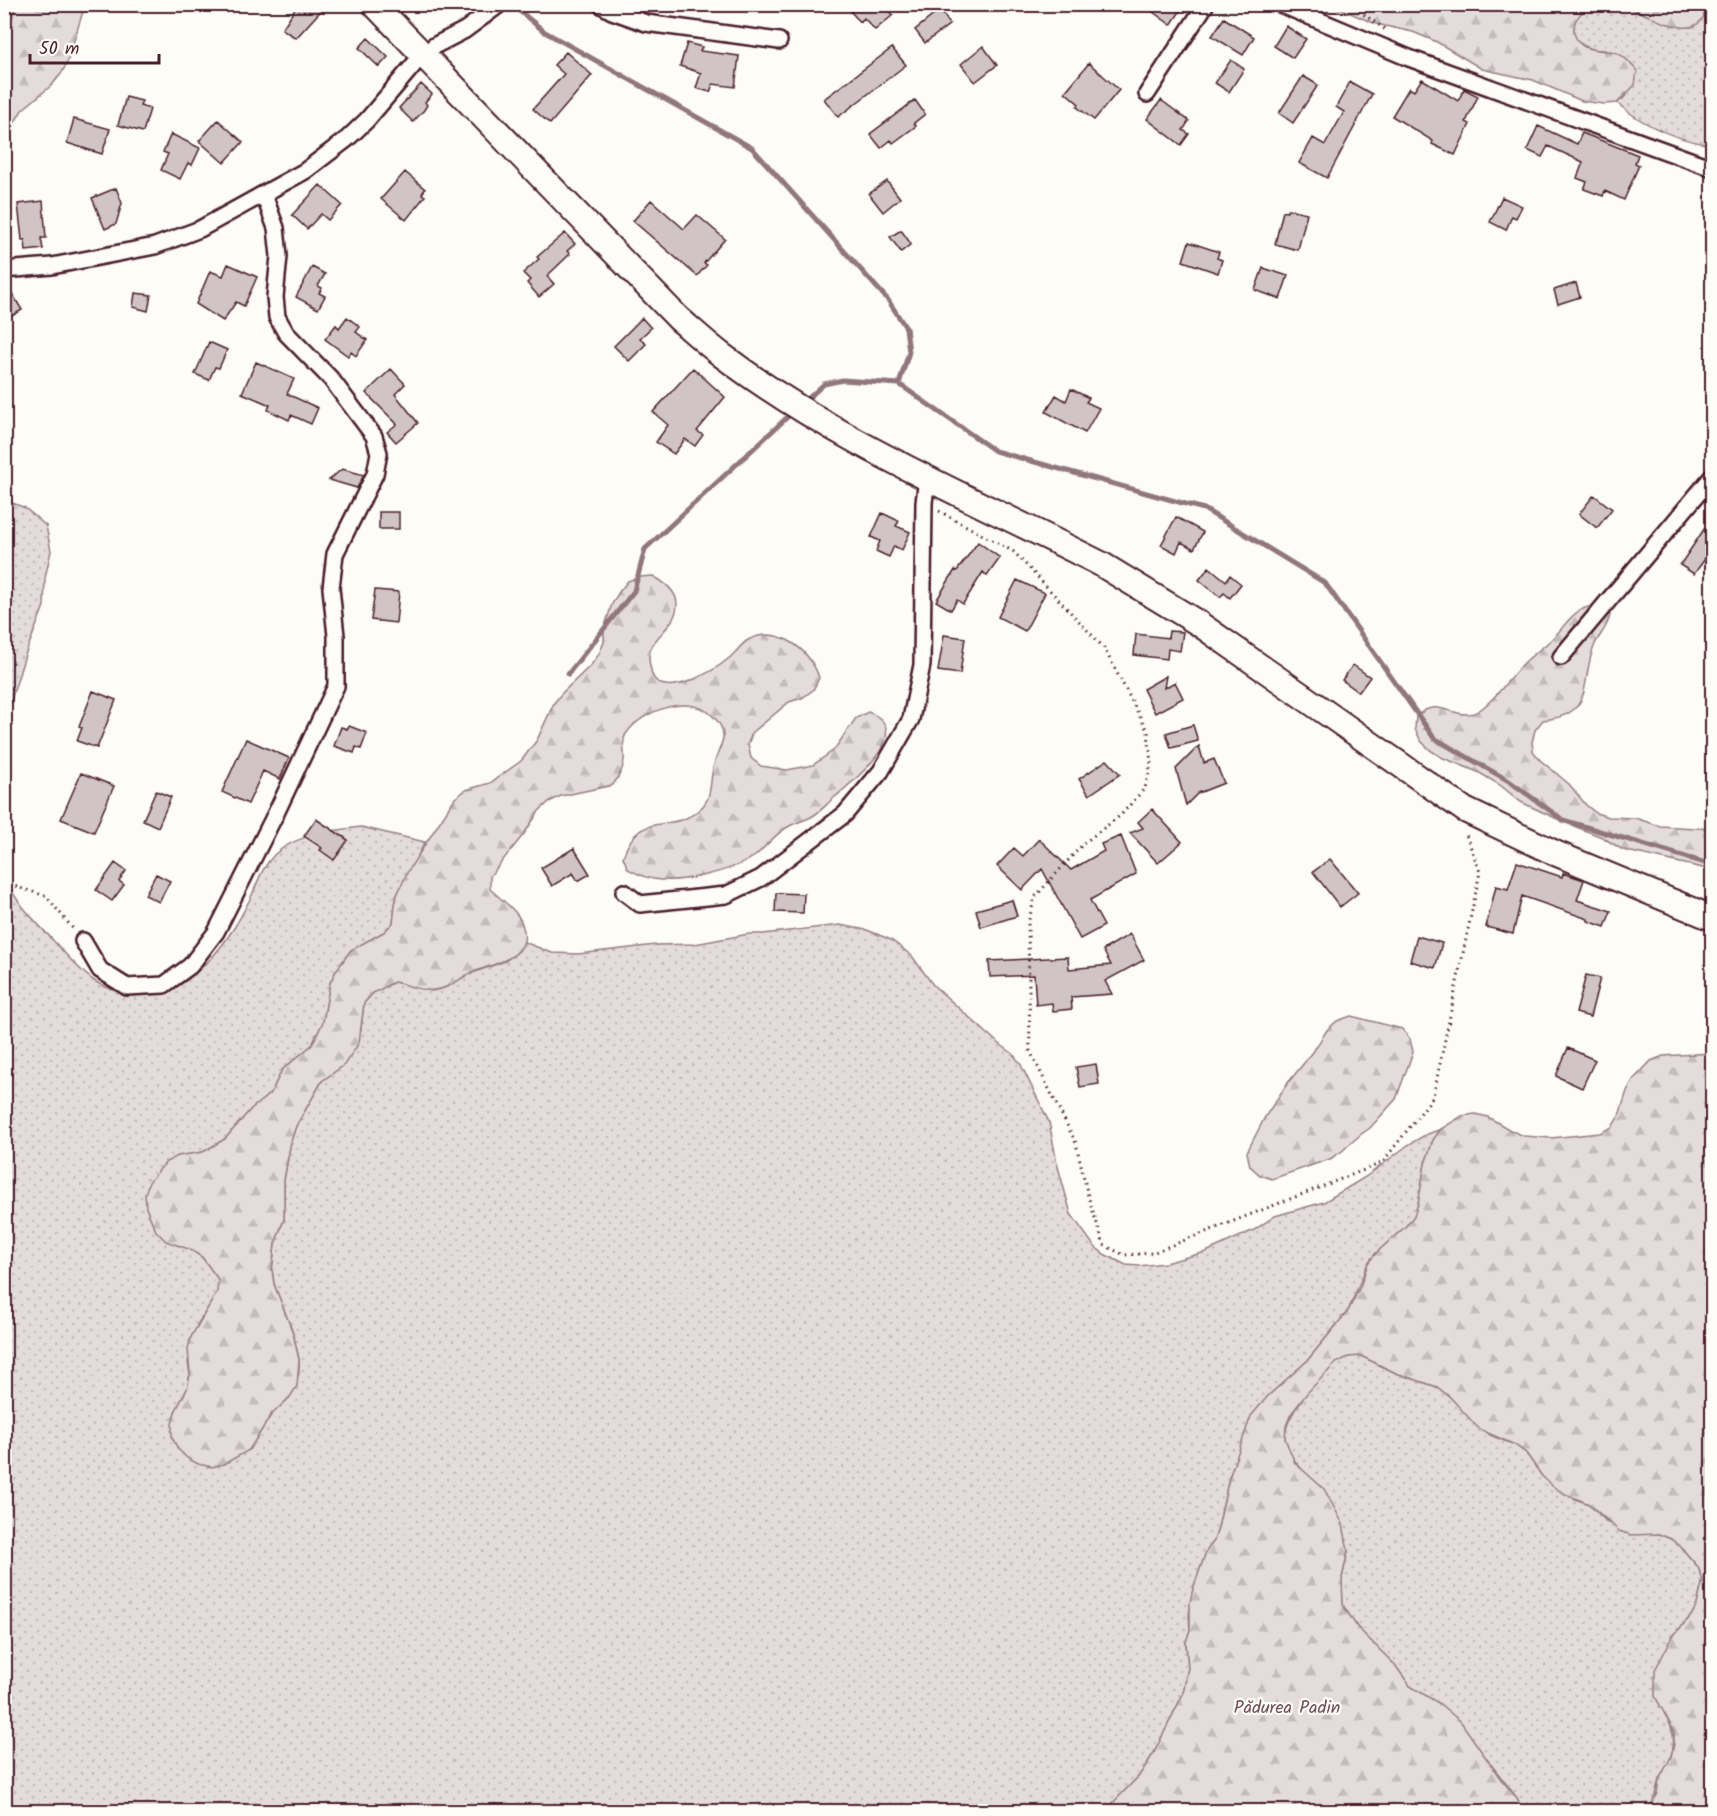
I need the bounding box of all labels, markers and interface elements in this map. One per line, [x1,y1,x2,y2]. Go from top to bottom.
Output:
scale bar [30,27,159,65]
text: 50 m [39,35,79,64]
park label: Pădurea Padin [1234,1694,1340,1723]

